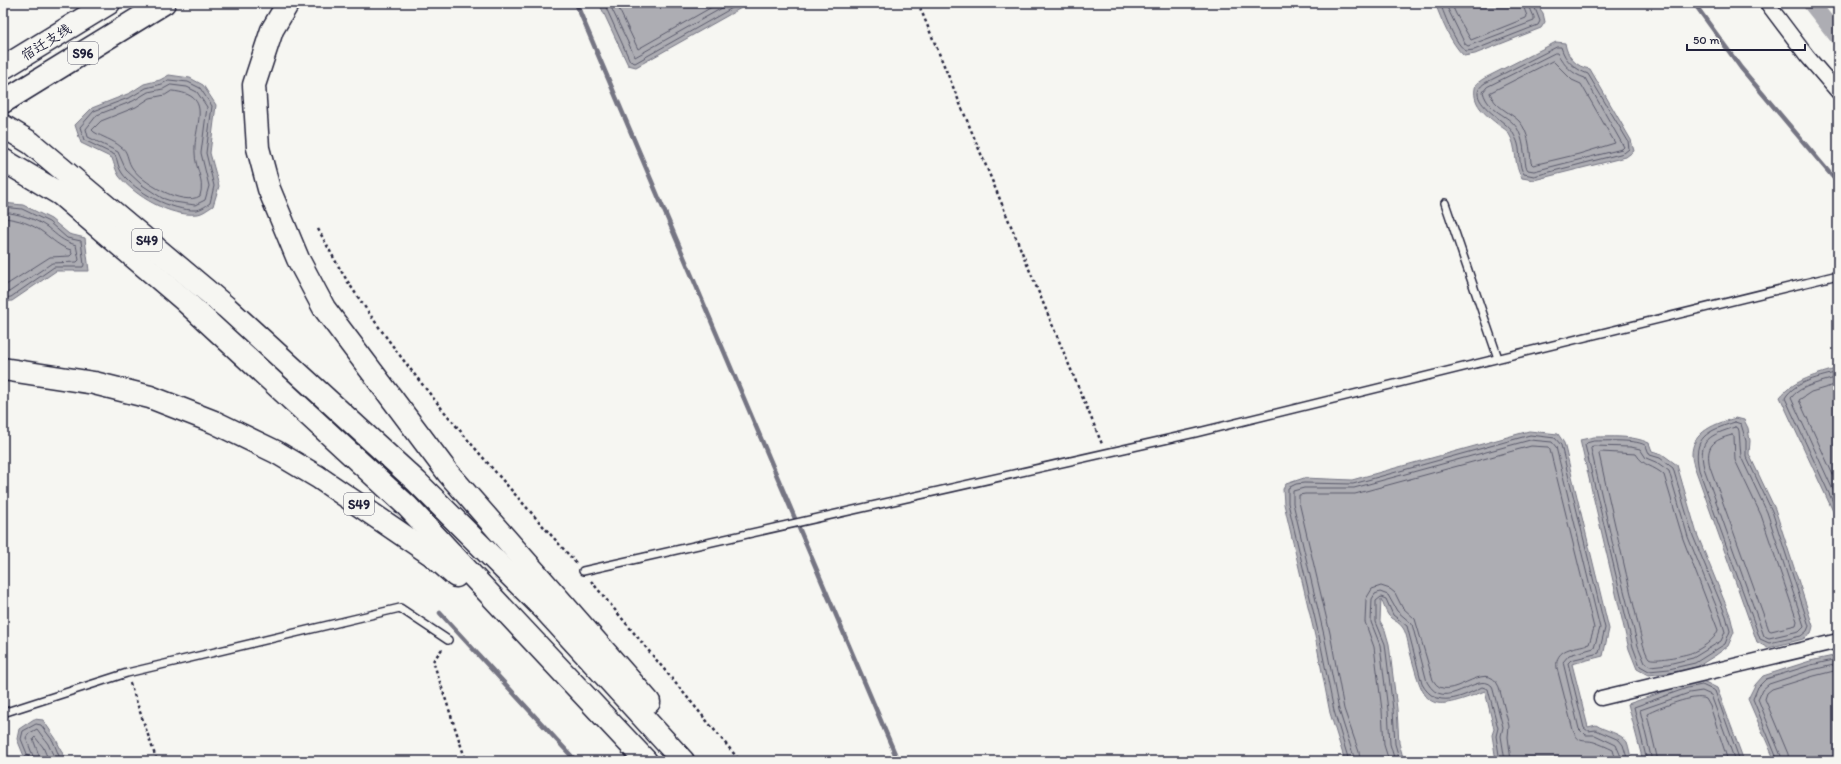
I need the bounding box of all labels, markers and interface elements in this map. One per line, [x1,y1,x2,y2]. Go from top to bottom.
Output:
street label: 宿迁支线 [18,20,75,64]
scale bar [1687,26,1805,52]
text: 50 m [1693,33,1719,47]
road number: S96 [68,42,98,64]
road number: S49 [132,229,162,251]
road number: S49 [344,493,374,515]

